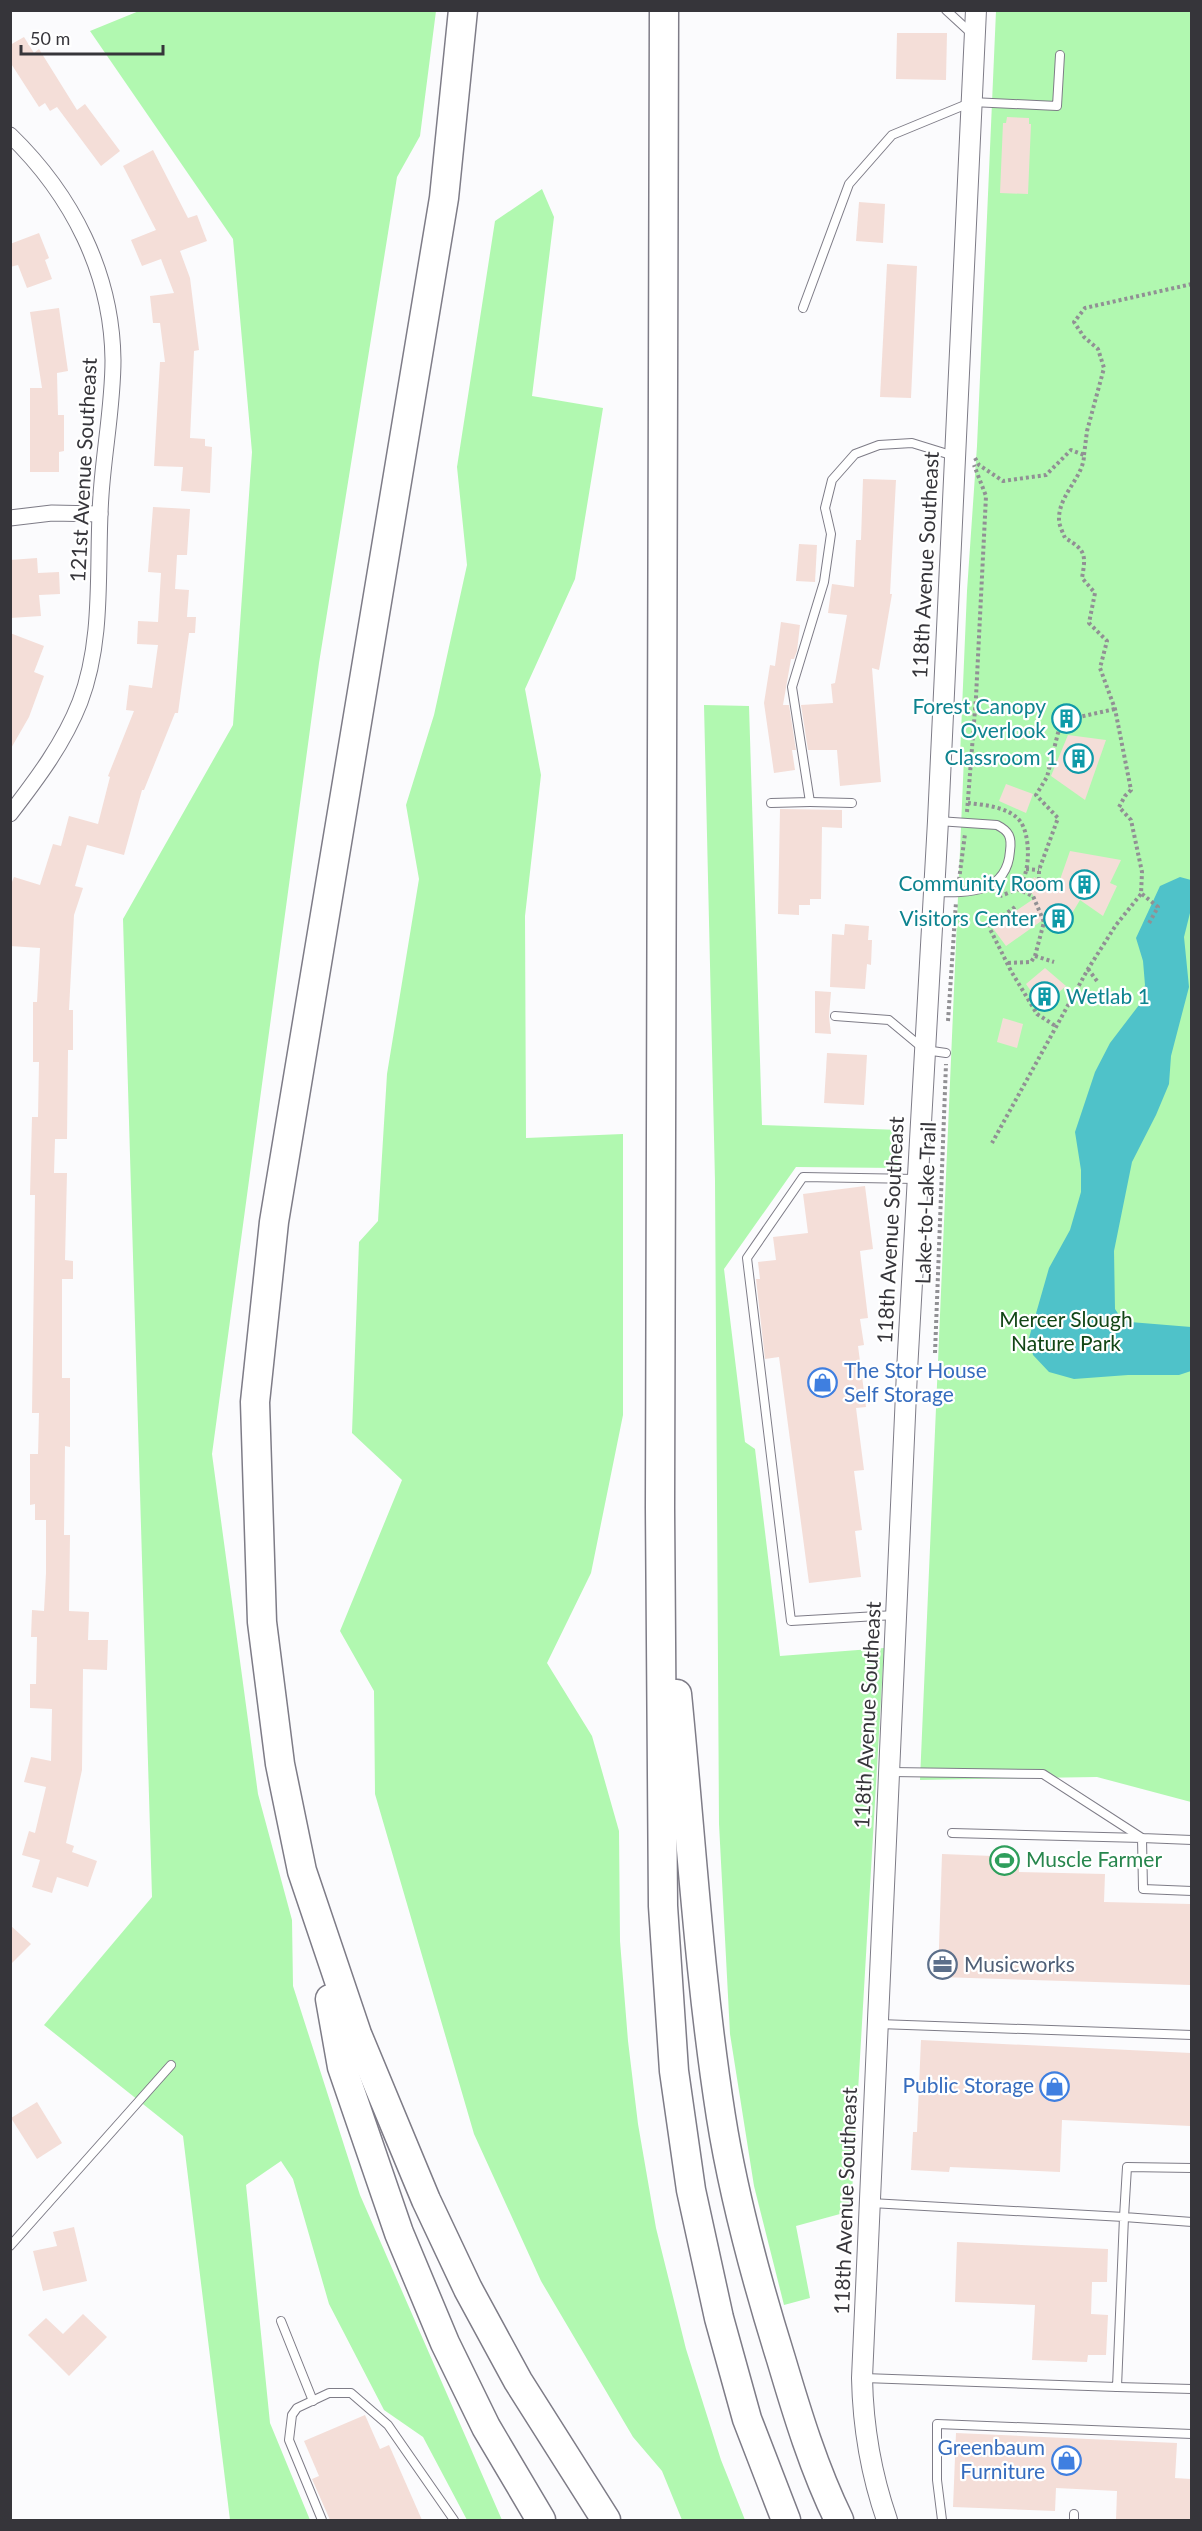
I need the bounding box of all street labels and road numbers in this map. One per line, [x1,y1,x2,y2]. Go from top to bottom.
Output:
street label: 121st Avenue Southeast [64,356,101,583]
street label: 118th Avenue Southeast [906,450,943,679]
street label: 118th Avenue Southeast [871,1115,908,1344]
street label: Lake-to-Lake Trail [909,1121,940,1285]
street label: 118th Avenue Southeast [848,1600,885,1829]
street label: 118th Avenue Southeast [828,2086,861,2315]

